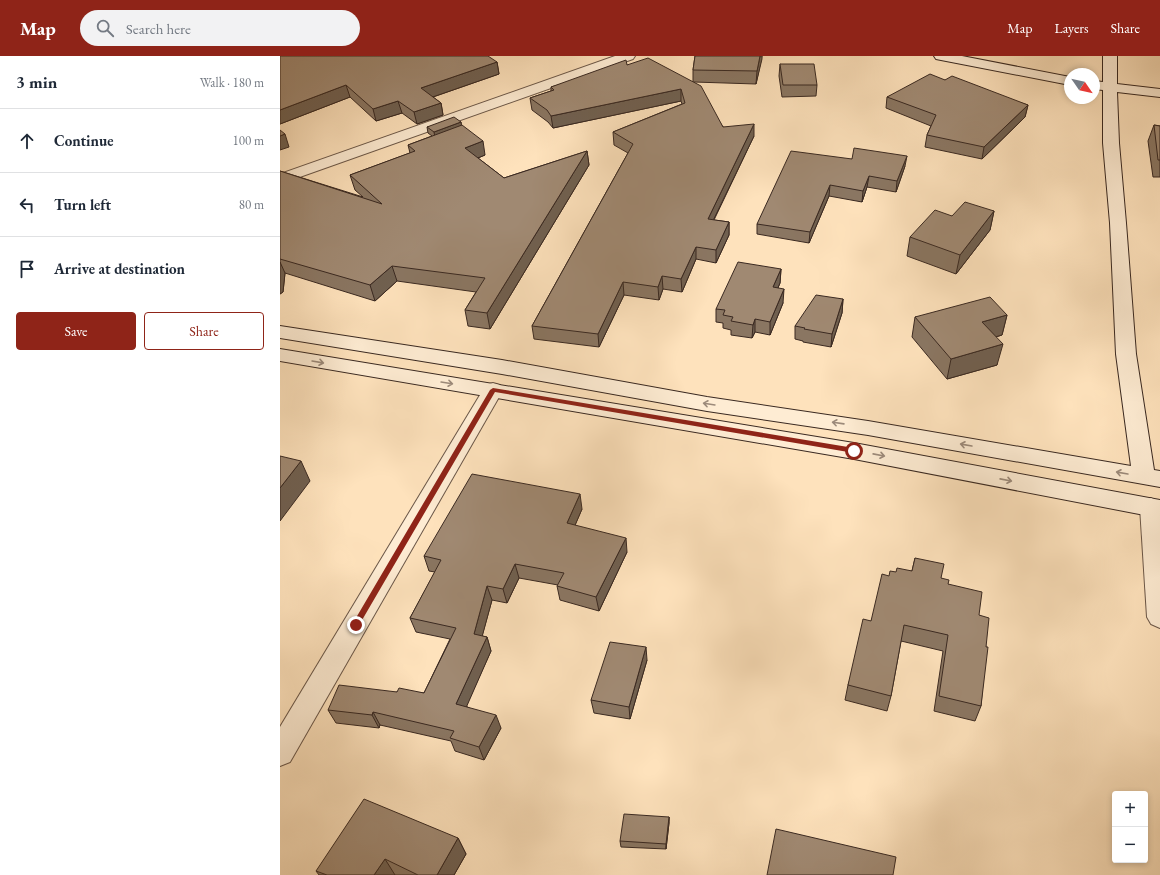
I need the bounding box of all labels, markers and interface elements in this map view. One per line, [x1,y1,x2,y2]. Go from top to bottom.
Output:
search box [80,10,360,46]
text: Map [20,16,56,41]
icon: search [94,17,116,39]
text: Search here [126,19,191,38]
text: Map [1007,19,1032,37]
text: Layers [1054,19,1089,37]
text: Share [1111,19,1140,37]
north arrow [1064,68,1100,104]
text: 3 min [16,71,57,93]
text: Walk · 180 m [200,74,264,91]
icon: ahead [16,130,38,152]
text: Continue [54,131,114,150]
text: 100 m [233,132,264,149]
icon: left [16,194,38,216]
text: Turn left [54,195,111,214]
text: 80 m [239,196,264,213]
icon: arrive [16,258,38,280]
text: Arrive at destination [54,259,185,278]
button: Save [16,312,136,350]
button: Share [144,312,264,350]
one-way arrow [312,358,325,366]
one-way arrow [440,379,453,387]
one-way arrow [703,400,716,408]
one-way arrow [832,419,845,427]
one-way arrow [960,441,973,449]
route start [845,442,863,460]
one-way arrow [872,452,885,460]
one-way arrow [1115,468,1128,476]
one-way arrow [999,476,1012,484]
route end [347,616,365,634]
map controls [1112,791,1148,863]
button: + [1112,791,1148,827]
button: − [1112,827,1148,863]

